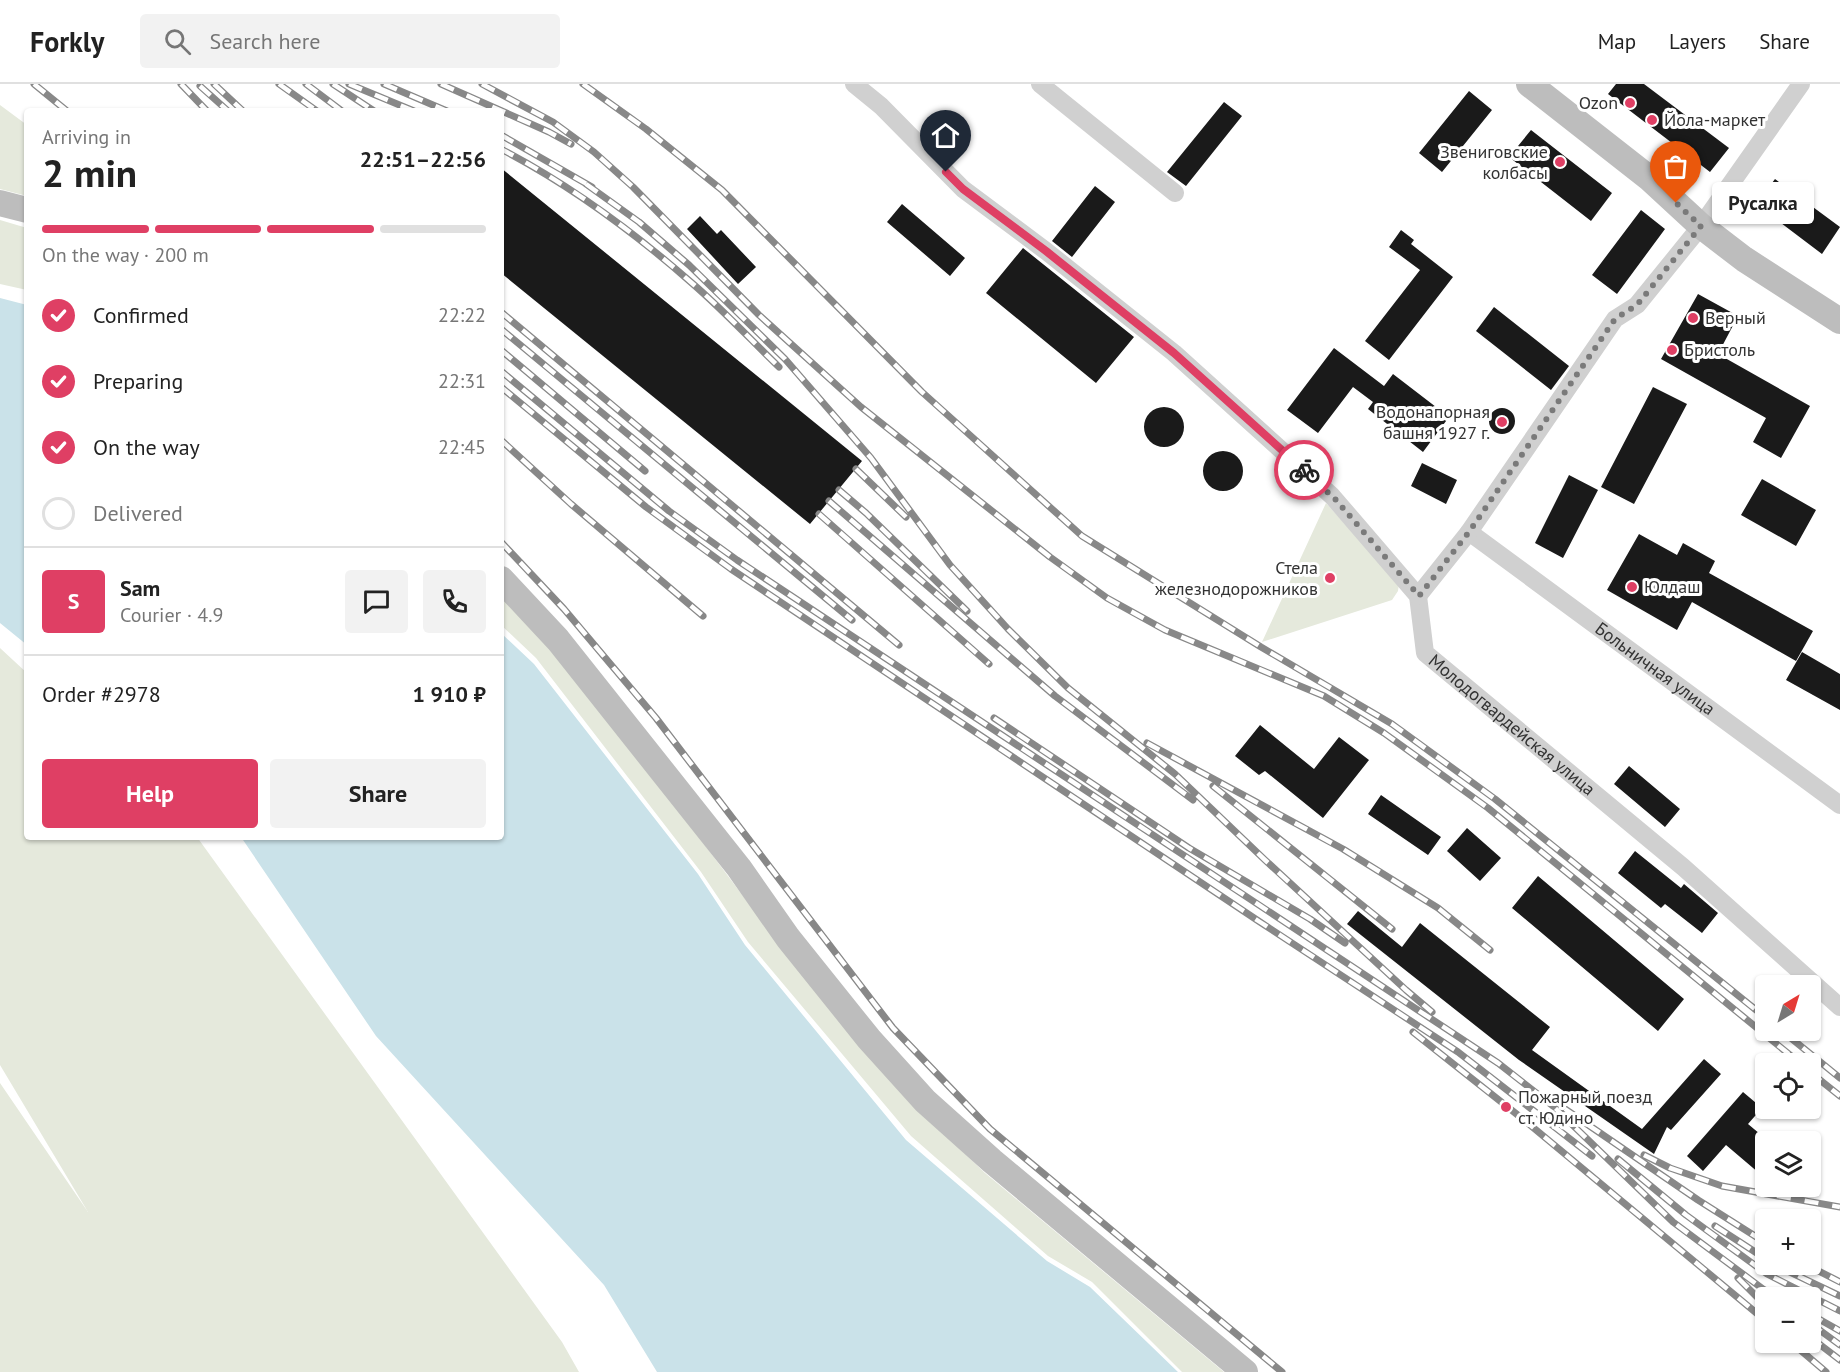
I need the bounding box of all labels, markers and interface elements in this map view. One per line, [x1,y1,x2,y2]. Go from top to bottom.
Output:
search box [140,14,560,68]
text: Forkly [30,23,104,60]
icon: search [161,25,194,58]
text: Search here [209,27,320,55]
text: Map [1598,28,1636,55]
text: Layers [1669,28,1726,55]
text: Share [1759,28,1810,55]
place label: Ozon [1579,91,1618,114]
marker: Ozon [1623,96,1637,110]
place label: Йола-маркет [1664,108,1766,131]
pin [920,110,971,172]
marker: Йола-маркет [1645,113,1659,127]
icon: home [929,119,962,152]
text: Arriving in [42,124,131,150]
place label: Звениговские колбасы [1440,140,1548,184]
pin [1650,141,1701,203]
text: 22:51–22:56 [360,145,486,173]
text: 2 min [42,147,137,198]
icon: bag [1659,150,1692,183]
marker: Звениговские колбасы [1553,155,1567,169]
callout: Русалка [1712,182,1814,224]
text: Русалка [1728,190,1798,216]
text: On the way · 200 m [42,242,209,268]
icon: check [42,299,75,332]
text: Confirmed [93,301,189,329]
text: 22:22 [438,302,486,328]
place label: Верный [1705,306,1766,329]
marker: Верный [1686,311,1700,325]
place label: Бристоль [1684,338,1755,361]
marker: Бристоль [1665,343,1679,357]
icon: check [42,365,75,398]
text: Preparing [93,367,183,395]
text: 22:31 [438,368,486,394]
place label: Водонапорная башня 1927 г. [1376,400,1490,444]
marker: Водонапорная башня 1927 г. [1495,415,1509,429]
icon: check [42,431,75,464]
text: On the way [93,433,200,461]
text: 22:45 [438,434,486,460]
courier [1274,440,1334,500]
icon: bike [1288,454,1321,487]
text: Delivered [93,499,183,527]
place label: Стела железнодорожников [1155,556,1318,600]
button: chat [345,570,408,633]
button: phone [423,570,486,633]
marker: Стела железнодорожников [1323,571,1337,585]
text: Sam [120,574,160,602]
place label: Юлдаш [1644,575,1700,598]
marker: Юлдаш [1625,580,1639,594]
text: S [68,587,79,615]
text: Courier · 4.9 [120,602,223,628]
street label: Больничная улица [1591,617,1720,720]
street label: Молодогвардейская улица [1424,649,1600,800]
text: Order #2978 [42,680,161,708]
text: 1 910 ₽ [412,680,486,708]
button: Help [42,759,258,828]
button: Share [270,759,486,828]
north arrow [1755,975,1821,1041]
map controls [1755,975,1821,1353]
button: locate [1755,1053,1821,1119]
place label: Пожарный поезд ст. Юдино [1518,1085,1653,1129]
marker: Пожарный поезд ст. Юдино [1499,1100,1513,1114]
button: layers [1755,1131,1821,1197]
button: + [1755,1209,1821,1275]
button: − [1755,1287,1821,1353]

